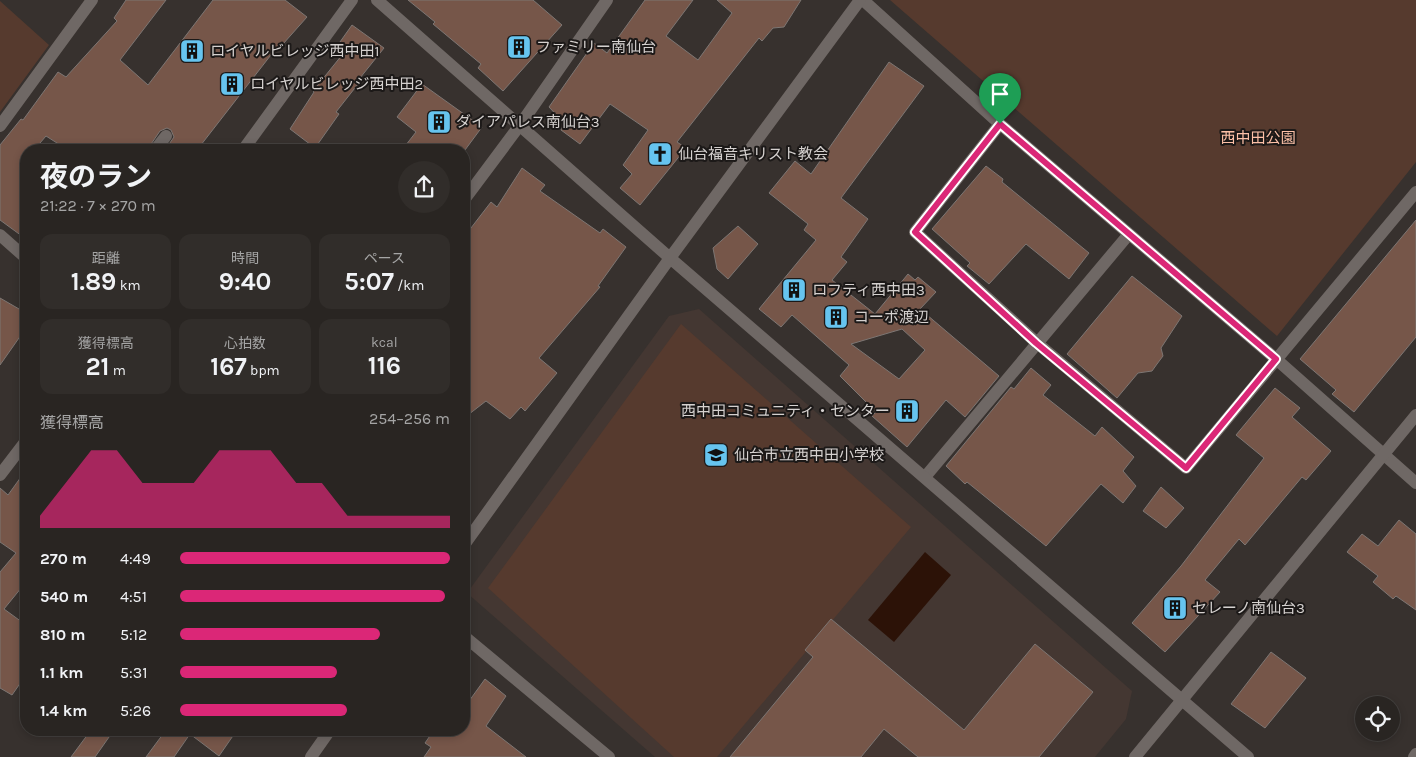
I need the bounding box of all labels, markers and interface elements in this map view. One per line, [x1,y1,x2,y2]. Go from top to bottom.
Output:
building icon: ファミリー南仙台 [506,34,532,60]
building icon: ロイヤルビレッジ西中田1 [179,38,205,64]
place label: ファミリー南仙台 [536,38,656,56]
place label: ロイヤルビレッジ西中田1 [210,42,380,60]
building icon: ロイヤルビレッジ西中田2 [219,71,245,97]
pin [979,73,1021,124]
place label: ロイヤルビレッジ西中田2 [250,75,423,93]
icon: arrive [986,80,1014,108]
building icon: ダイアパレス南仙台3 [426,109,452,135]
place label: ダイアパレス南仙台3 [456,113,600,131]
park label: 西中田公園 [1220,129,1296,147]
church icon: 仙台福音キリスト教会 [647,141,673,167]
place label: 仙台福音キリスト教会 [678,145,828,163]
text: 夜のラン [40,160,152,193]
button: share [398,161,450,213]
text: 21:22 · 7 × 270 m [40,196,156,215]
text: 距離 [92,250,120,267]
text: 時間 [231,250,259,267]
text: ペース [364,250,405,267]
text: 1.89 [71,267,116,296]
text: 9:40 [219,267,271,296]
text: 5:07 [344,267,394,296]
text: km [116,277,141,294]
text: /km [394,277,424,294]
building icon: ロフティ西中田3 [781,277,807,303]
place label: ロフティ西中田3 [812,281,925,299]
building icon: コーポ渡辺 [823,304,849,330]
place label: コーポ渡辺 [854,308,929,326]
text: kcal [371,334,398,351]
text: 獲得標高 [78,335,134,352]
text: 心拍数 [224,335,266,352]
text: 116 [368,351,401,380]
text: 21 [85,352,109,381]
text: 167 [210,352,247,381]
text: m [109,362,126,379]
text: bpm [247,362,280,379]
building icon: 西中田コミュニティ・センター [894,398,920,424]
place label: 西中田コミュニティ・センター [681,402,890,420]
text: 254–256 m [369,409,450,428]
text: 獲得標高 [40,413,104,432]
school or university icon: 仙台市立西中田小学校 [703,442,729,468]
place label: 仙台市立西中田小学校 [734,446,884,464]
text: 270 m [40,549,87,568]
text: 4:49 [120,549,151,568]
text: 540 m [40,587,88,606]
text: 4:51 [120,587,147,606]
building icon: セレーノ南仙台3 [1162,595,1188,621]
place label: セレーノ南仙台3 [1192,599,1305,617]
text: 810 m [40,625,85,644]
text: 5:12 [120,625,147,644]
text: 1.1 km [40,663,84,682]
text: 5:31 [120,663,147,682]
map controls [1355,696,1400,741]
button: locate [1355,696,1400,741]
text: 1.4 km [40,701,87,720]
text: 5:26 [120,701,151,720]

